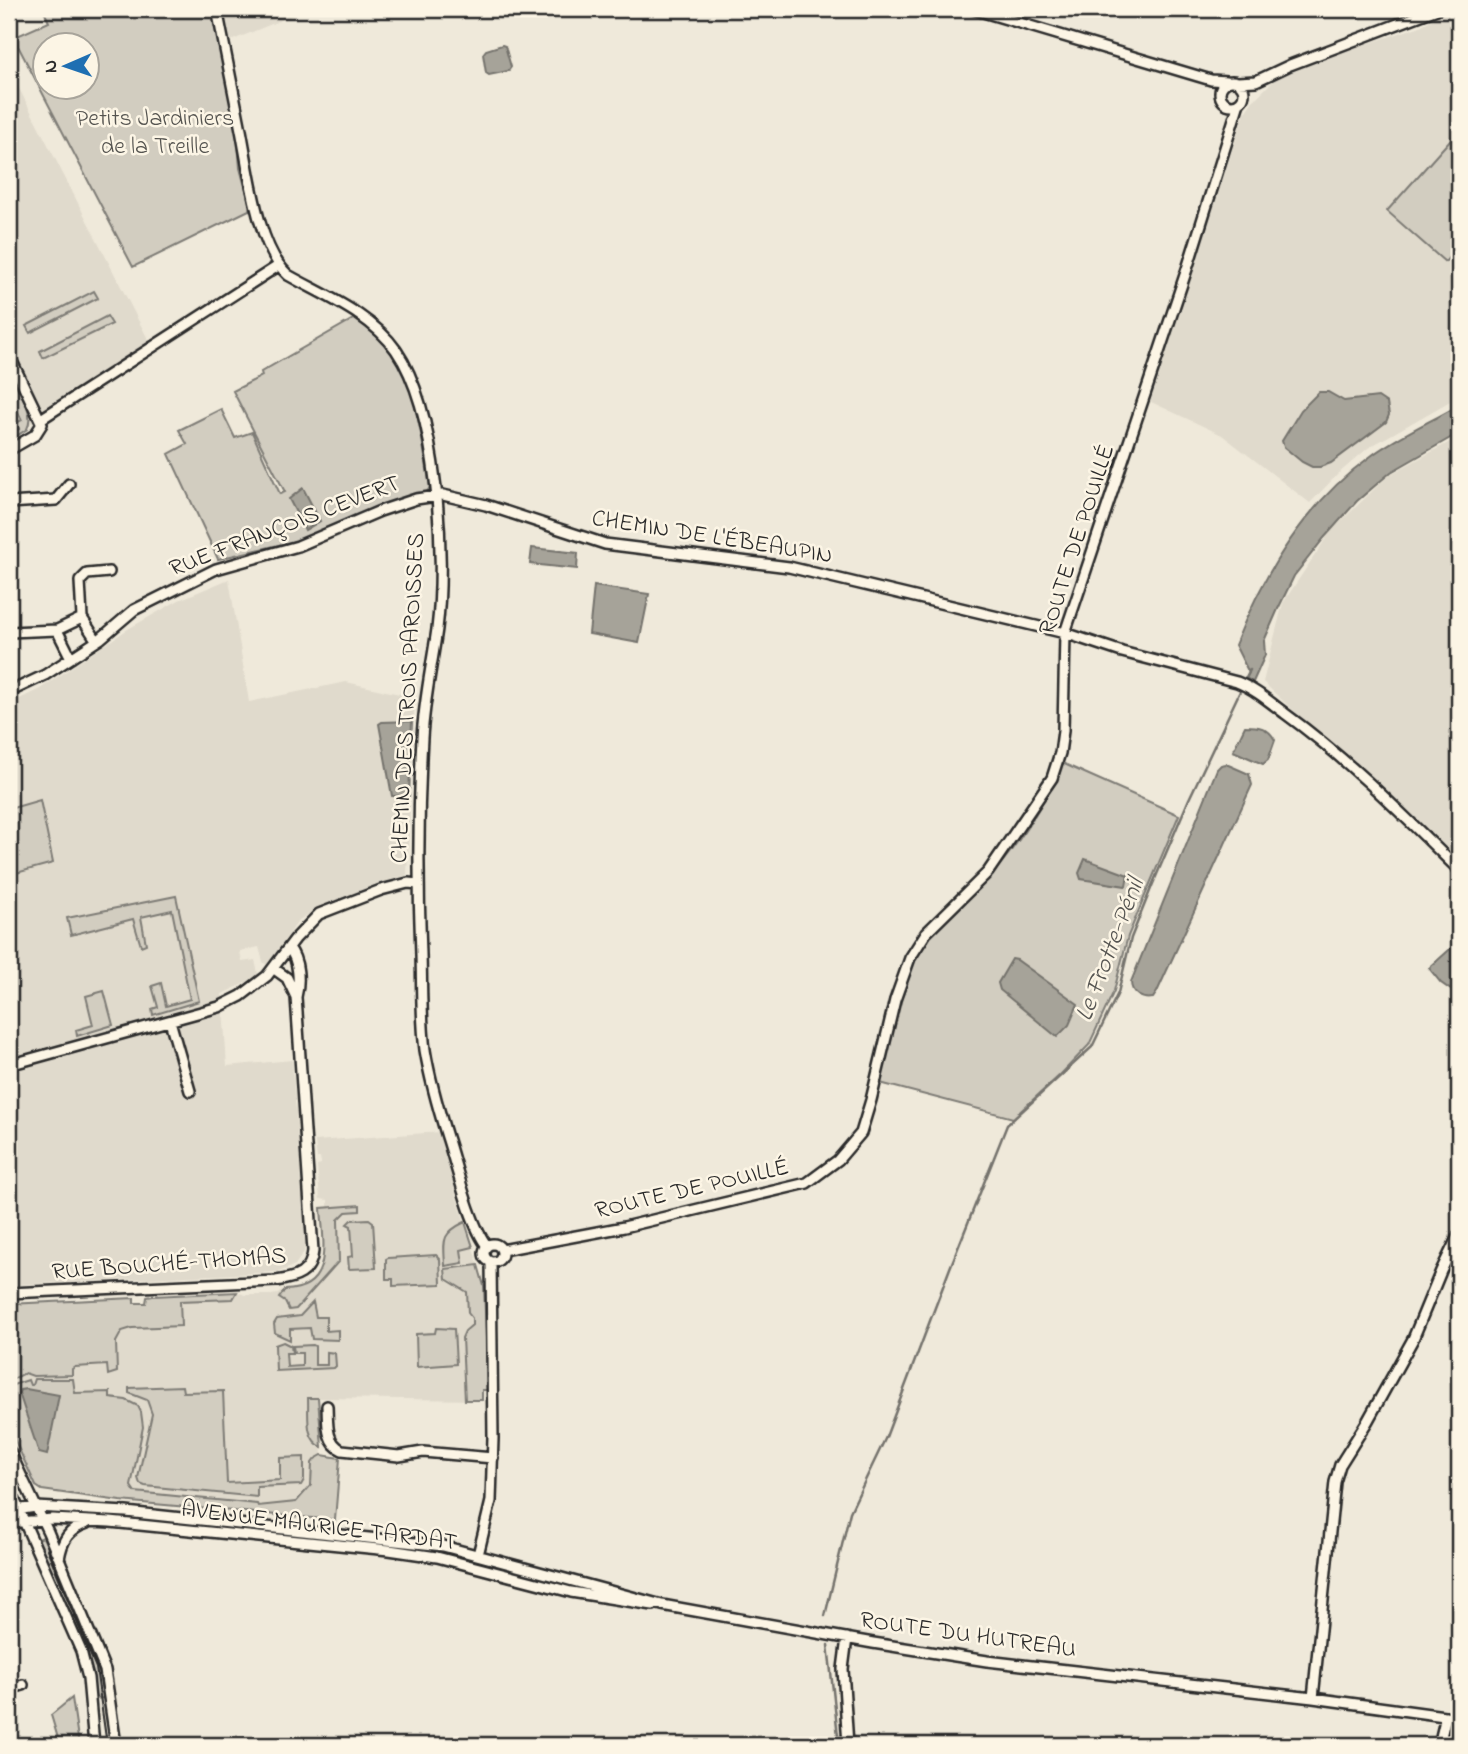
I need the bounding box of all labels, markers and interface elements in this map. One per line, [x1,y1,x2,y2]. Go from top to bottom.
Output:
north arrow [32,32,102,102]
text: N [38,59,65,73]
park label: Petits Jardiniers de la Treille [76,102,234,165]
street label: ROUTE DE POUILLÉ [1031,440,1125,640]
street label: RUE FRANÇOIS CEVERT [165,467,406,587]
street label: CHEMIN DE L'ÉBEAUPIN [589,502,835,574]
street label: CHEMIN DES TROIS PAROISSES [383,532,435,864]
water label: Le Frotte-Pénil [1066,871,1157,1027]
street label: ROUTE DE POUILLÉ [591,1151,793,1229]
street label: RUE BOUCHÉ-THOMAS [51,1239,287,1291]
street label: AVENUE MAURICE TARDAT [179,1493,459,1561]
street label: ROUTE DU HUTREAU [858,1603,1078,1669]

